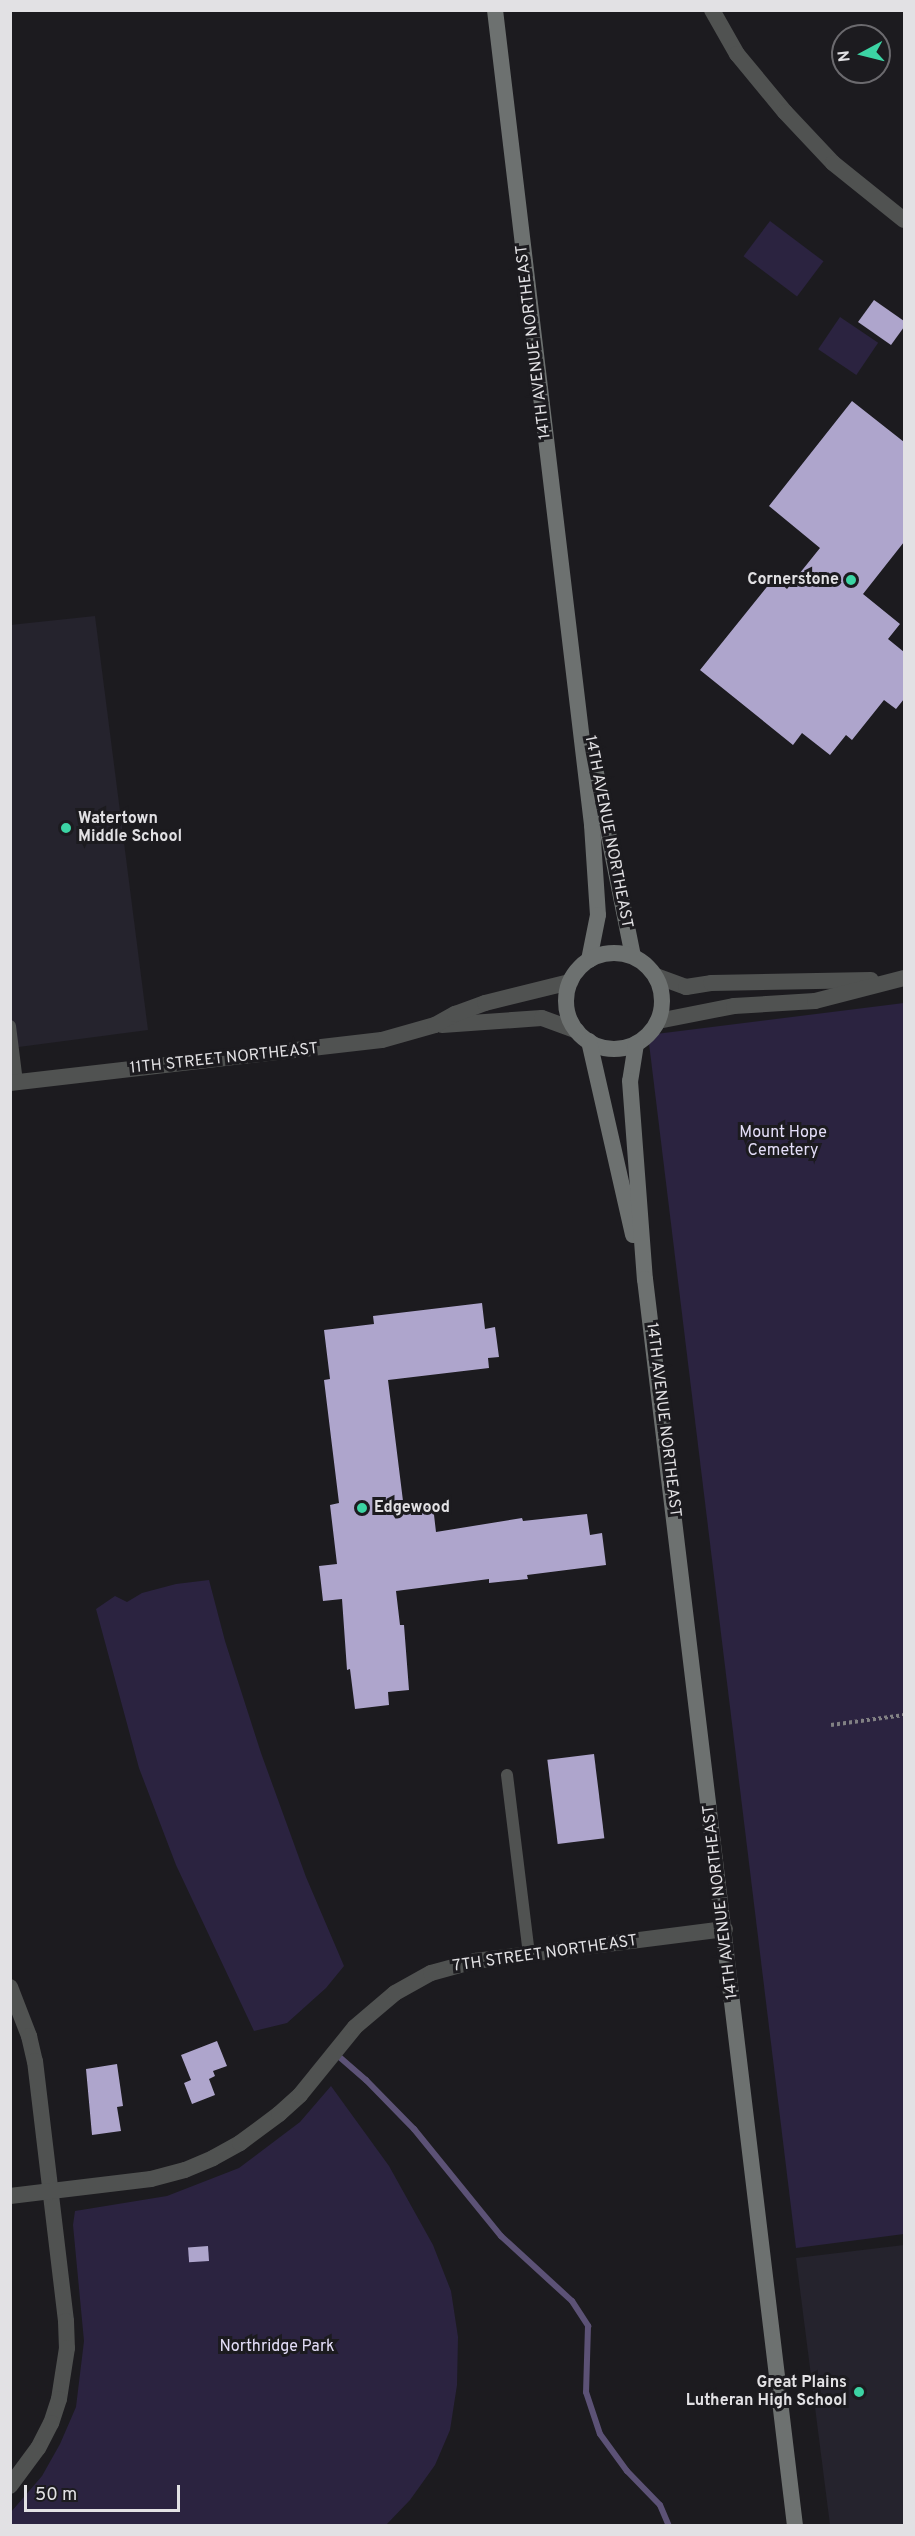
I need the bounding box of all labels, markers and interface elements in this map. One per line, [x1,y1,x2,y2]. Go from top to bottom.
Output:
north arrow [831,24,891,84]
text: N [834,49,856,63]
street label: 14TH AVENUE NORTHEAST [512,243,556,441]
place label: Cornerstone [747,570,839,590]
marker: Cornerstone [844,573,858,587]
street label: 14TH AVENUE NORTHEAST [580,734,636,930]
place label: Watertown Middle School [78,809,182,847]
marker: Watertown Middle School [59,821,73,835]
street label: 11TH STREET NORTHEAST [129,1040,319,1078]
park label: Mount Hope Cemetery [739,1123,827,1161]
street label: 14TH AVENUE NORTHEAST [641,1321,685,1519]
place label: Edgewood [374,1498,450,1518]
marker: Edgewood [355,1501,369,1515]
street label: 14TH AVENUE NORTHEAST [699,1803,743,2001]
street label: 7TH STREET NORTHEAST [451,1931,639,1977]
park label: Northridge Park [219,2337,335,2357]
place label: Great Plains Lutheran High School [686,2373,847,2411]
marker: Great Plains Lutheran High School [852,2385,866,2399]
scale bar [27,2473,183,2511]
text: 50 m [35,2484,77,2507]

